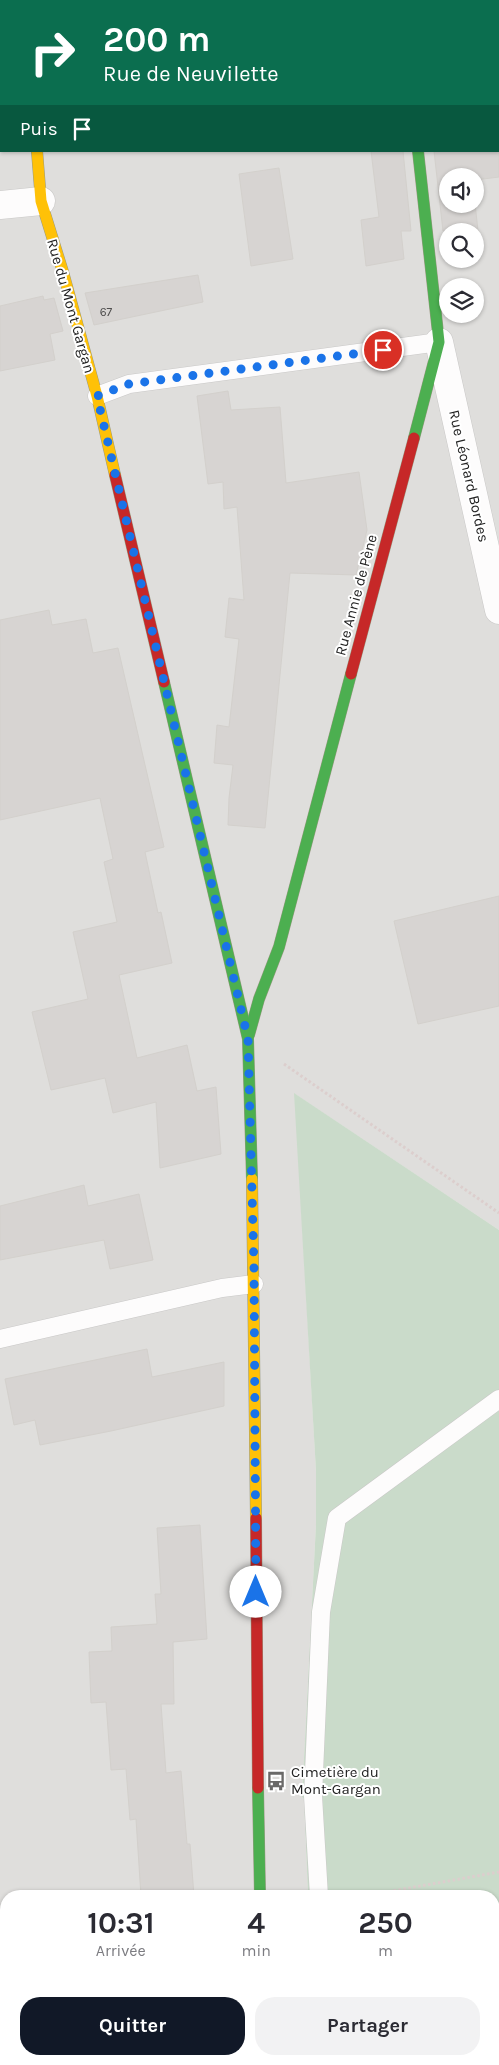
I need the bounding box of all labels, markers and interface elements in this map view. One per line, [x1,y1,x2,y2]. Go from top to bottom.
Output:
text: 200 m [103,19,211,60]
icon: right [20,20,85,85]
text: Rue de Neuvilette [103,61,278,87]
icon: arrive [68,115,96,143]
text: Puis [20,118,58,140]
map controls [439,168,484,323]
button: sound [439,168,484,213]
button: search [439,223,484,268]
street label: Rue du Mont Gargan [43,237,99,375]
button: layers [439,278,484,323]
house number: 67 [100,305,113,319]
pin [362,329,404,371]
icon: arrive [369,336,397,364]
street label: Rue Léonard Bordes [445,408,493,544]
street label: Rue Annie de Pène [331,532,381,658]
position arrow [229,1565,281,1617]
place label: Cimetière du Mont-Gargan [291,1763,381,1798]
bus stop icon: Cimetière du Mont-Gargan [265,1770,287,1792]
text: 10:31 [87,1905,154,1941]
text: 4 [247,1905,265,1941]
text: 250 [358,1905,413,1941]
text: Arrivée [96,1941,146,1960]
text: min [242,1941,271,1960]
text: m [378,1941,393,1960]
button: Quitter [20,1997,245,2055]
button: Partager [255,1997,480,2055]

